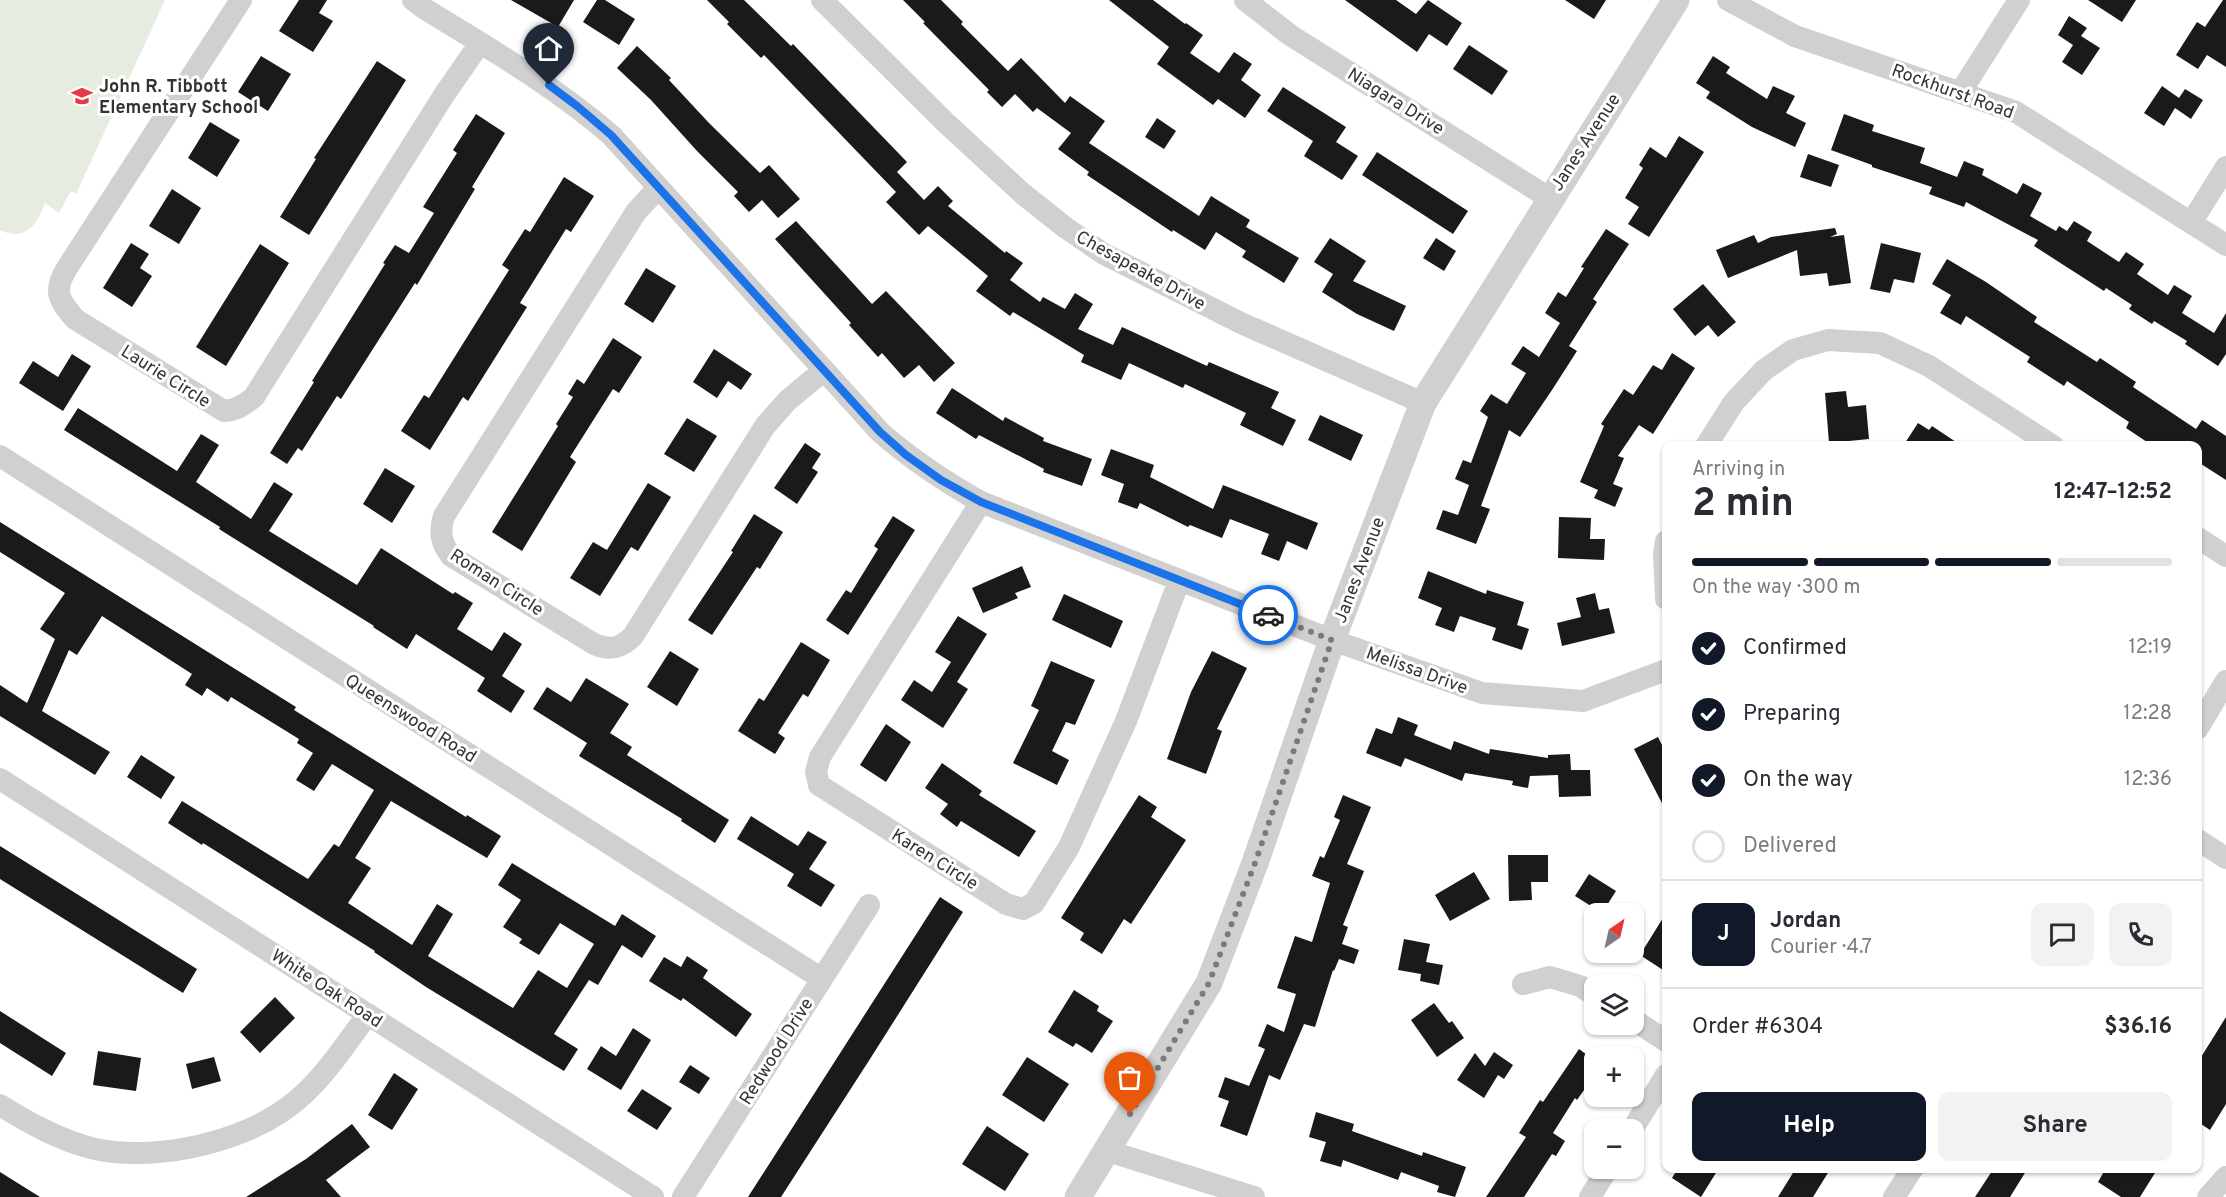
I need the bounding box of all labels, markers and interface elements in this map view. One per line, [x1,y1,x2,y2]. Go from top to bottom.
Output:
pin [523,23,574,85]
icon: home [532,32,565,65]
street label: Rockhurst Road [1888,60,2017,125]
street label: Niagara Drive [1342,63,1448,141]
place label: John R. Tibbott Elementary School [99,76,258,120]
school or university icon: John R. Tibbott Elementary School [70,84,94,108]
street label: Janes Avenue [1546,90,1626,196]
street label: Chesapeake Drive [1071,226,1209,316]
street label: Laurie Circle [116,341,214,414]
text: Arriving in [1692,457,1785,483]
text: 12:47–12:52 [2054,479,2172,506]
text: 2 min [1692,481,1794,530]
street label: Janes Avenue [1330,514,1391,627]
street label: Roman Circle [445,544,547,622]
text: On the way · 300 m [1692,575,1860,601]
courier [1238,585,1298,645]
icon: car [1252,599,1285,632]
icon: check [1692,632,1725,665]
text: Confirmed [1743,635,1847,662]
text: 12:19 [2128,635,2172,661]
street label: Melissa Drive [1363,642,1470,700]
street label: Queenswood Road [340,670,480,769]
icon: check [1692,698,1725,731]
text: Preparing [1743,701,1841,728]
text: 12:28 [2123,701,2172,727]
icon: check [1692,764,1725,797]
text: On the way [1743,767,1853,794]
text: 12:36 [2124,767,2172,793]
street label: Karen Circle [886,824,982,896]
text: Delivered [1743,833,1837,860]
north arrow [1584,903,1644,963]
map controls [1584,903,1644,1179]
button: chat [2031,903,2094,966]
button: phone [2109,903,2172,966]
text: Jordan [1770,908,1841,935]
text: J [1717,921,1730,948]
text: Courier · 4.7 [1770,935,1872,961]
street label: White Oak Road [266,945,386,1034]
button: layers [1584,975,1644,1035]
street label: Redwood Drive [735,994,819,1110]
text: Order #6304 [1692,1014,1823,1041]
text: $36.16 [2104,1014,2172,1041]
button: + [1584,1047,1644,1107]
pin [1104,1052,1155,1114]
icon: bag [1113,1061,1146,1094]
button: Help [1692,1092,1926,1161]
button: Share [1938,1092,2172,1161]
button: − [1584,1119,1644,1179]

